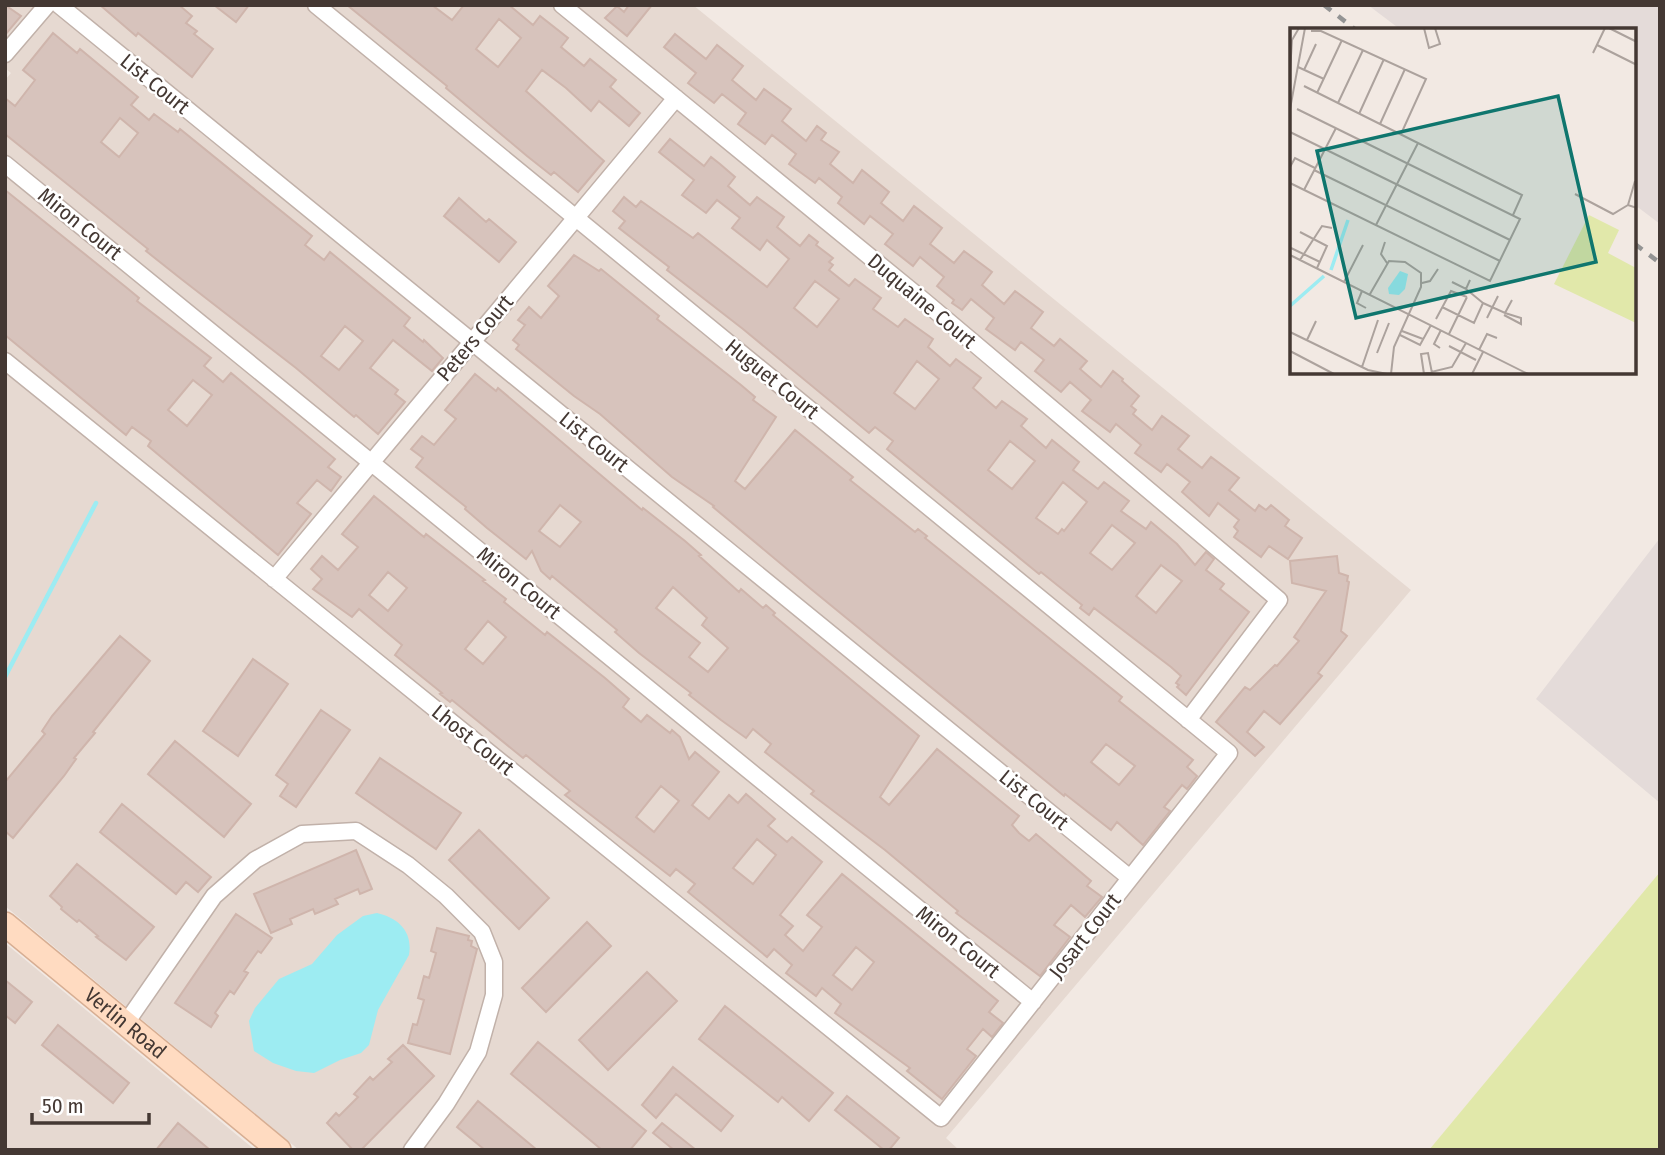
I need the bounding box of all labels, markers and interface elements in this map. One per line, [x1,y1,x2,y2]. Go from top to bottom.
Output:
inset map [1290,28,1637,374]
street label: List Court [115,48,195,120]
street label: Miron Court [33,182,127,266]
street label: Duquaine Court [862,248,982,354]
street label: Peters Court [431,289,519,387]
street label: Huguet Court [720,333,824,425]
street label: List Court [554,406,634,478]
street label: Miron Court [472,541,566,625]
street label: Lhost Court [427,699,520,781]
street label: List Court [994,764,1074,836]
street label: Josart Court [1044,888,1127,984]
street label: Miron Court [911,900,1005,984]
street label: Verlin Road [79,982,172,1065]
scale bar [32,1082,149,1126]
text: 50 m [42,1093,84,1119]

